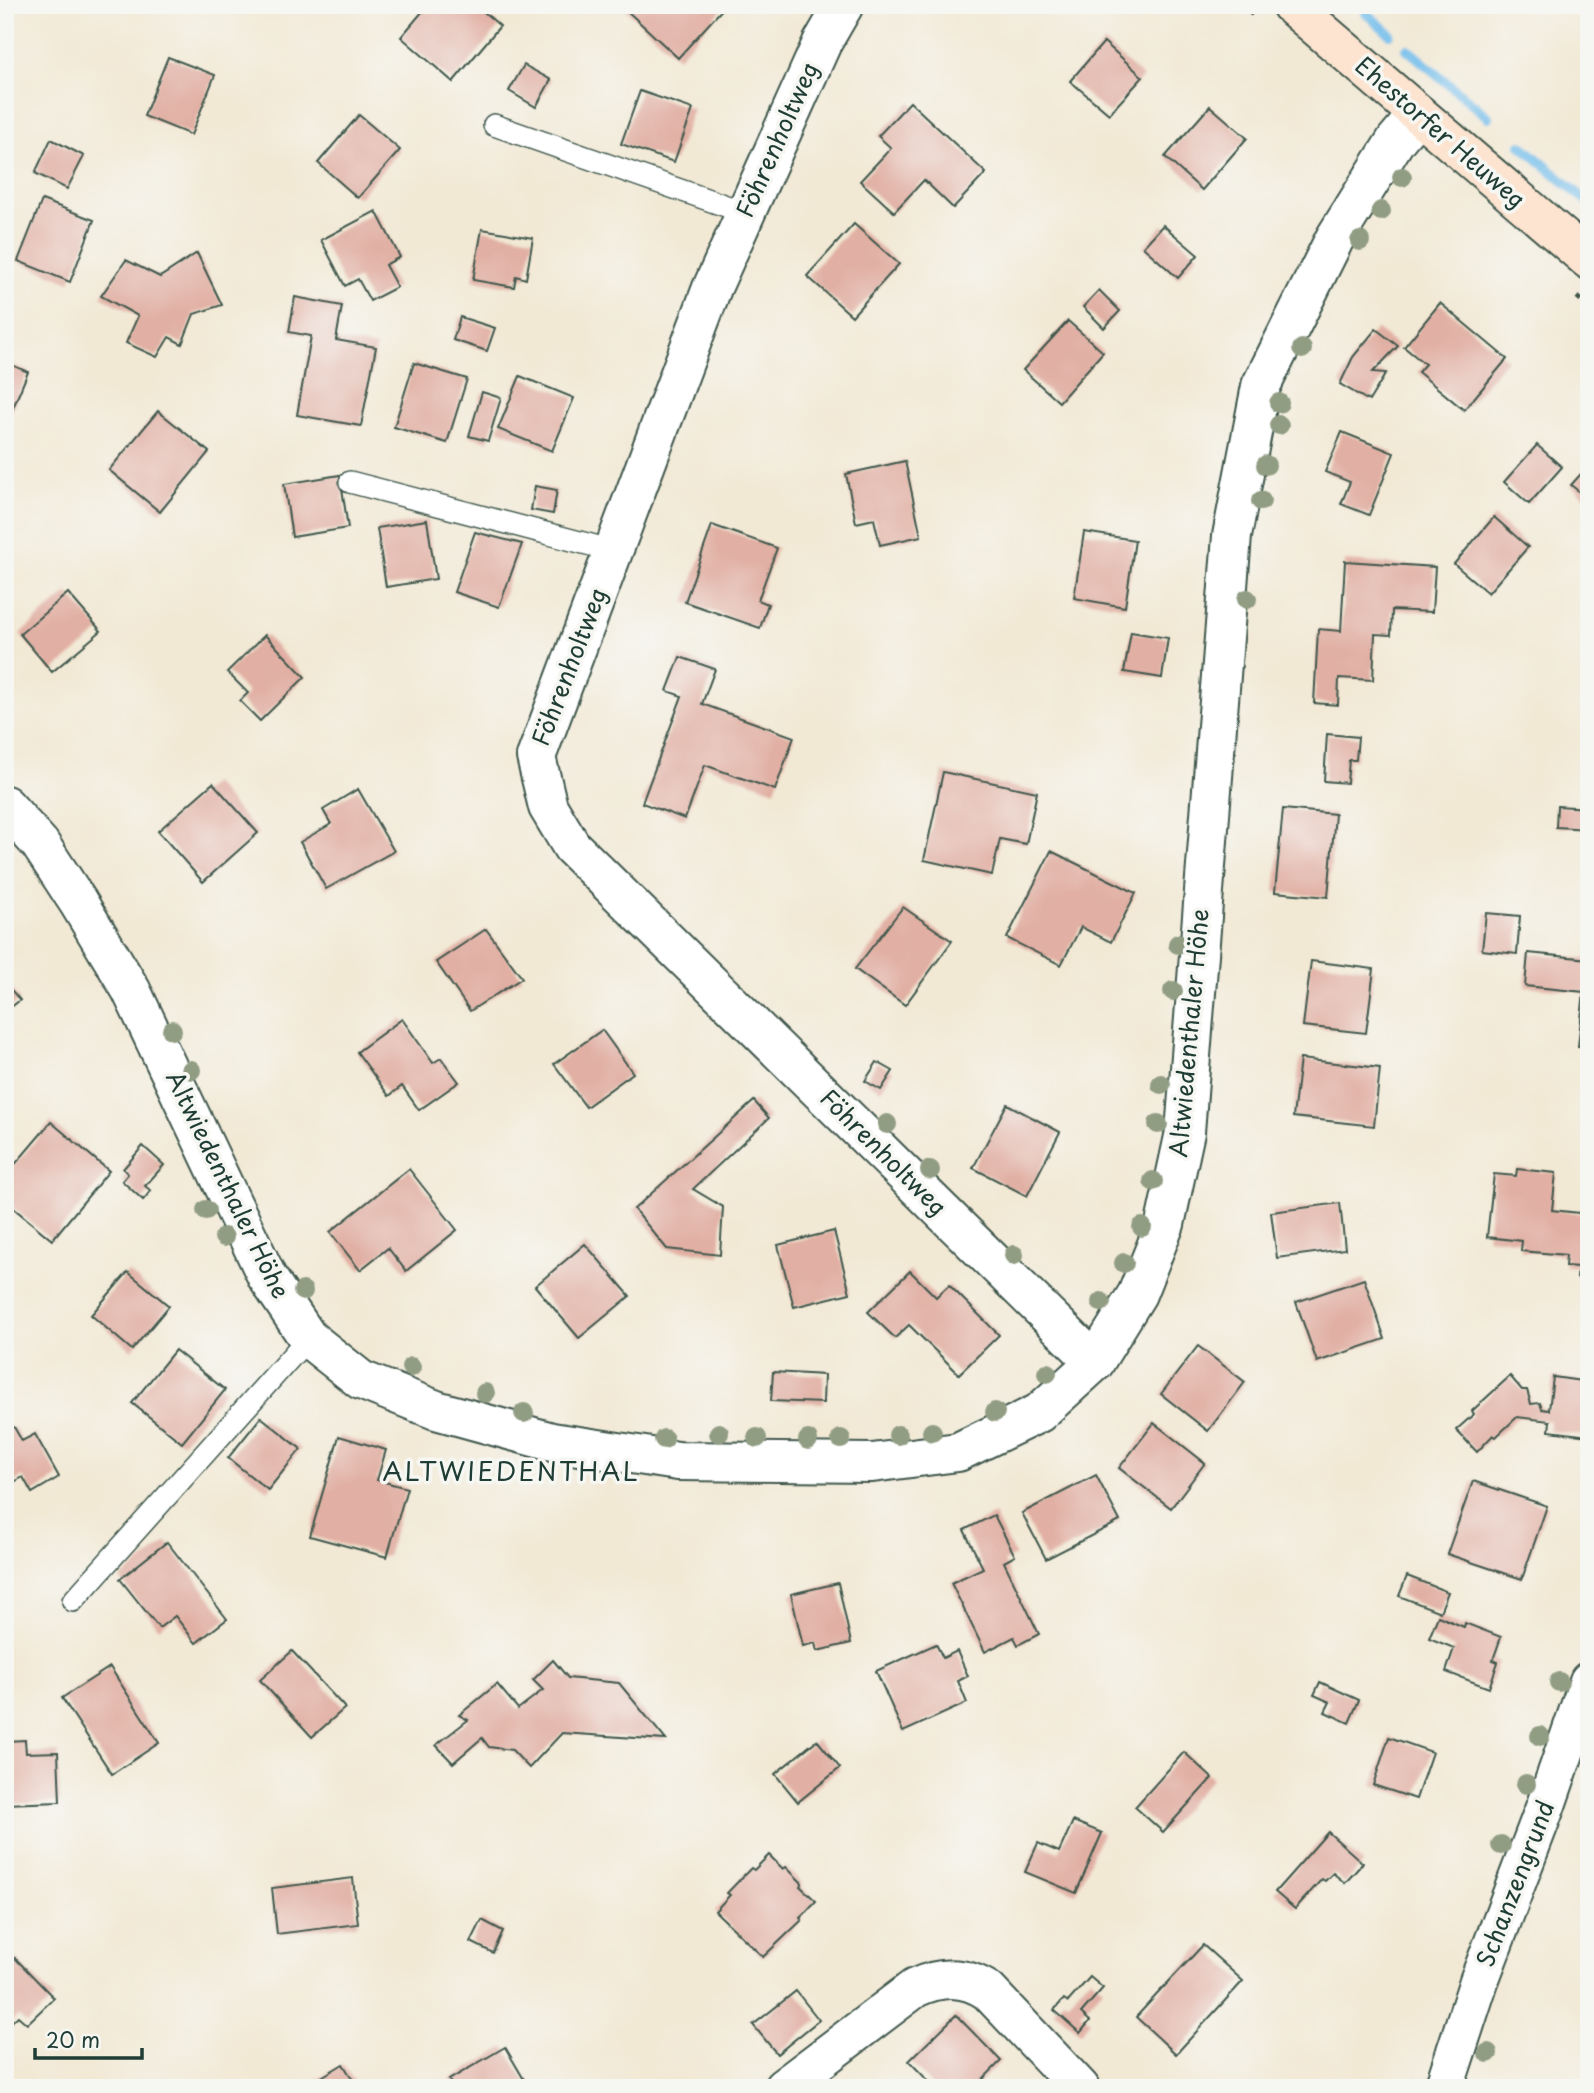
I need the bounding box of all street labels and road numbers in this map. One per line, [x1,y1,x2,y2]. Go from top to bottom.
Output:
street label: Ehestorfer Heuweg [1348,47,1535,216]
street label: Föhrenholtweg [726,56,827,223]
street label: Föhrenholtweg [521,582,615,751]
street label: Altwiedenthaler Höhe [1159,907,1217,1159]
street label: Altwiedenthaler Höhe [158,1064,300,1304]
street label: Föhrenholtweg [813,1080,956,1223]
street label: Schanzengrund [1466,1795,1562,1972]

